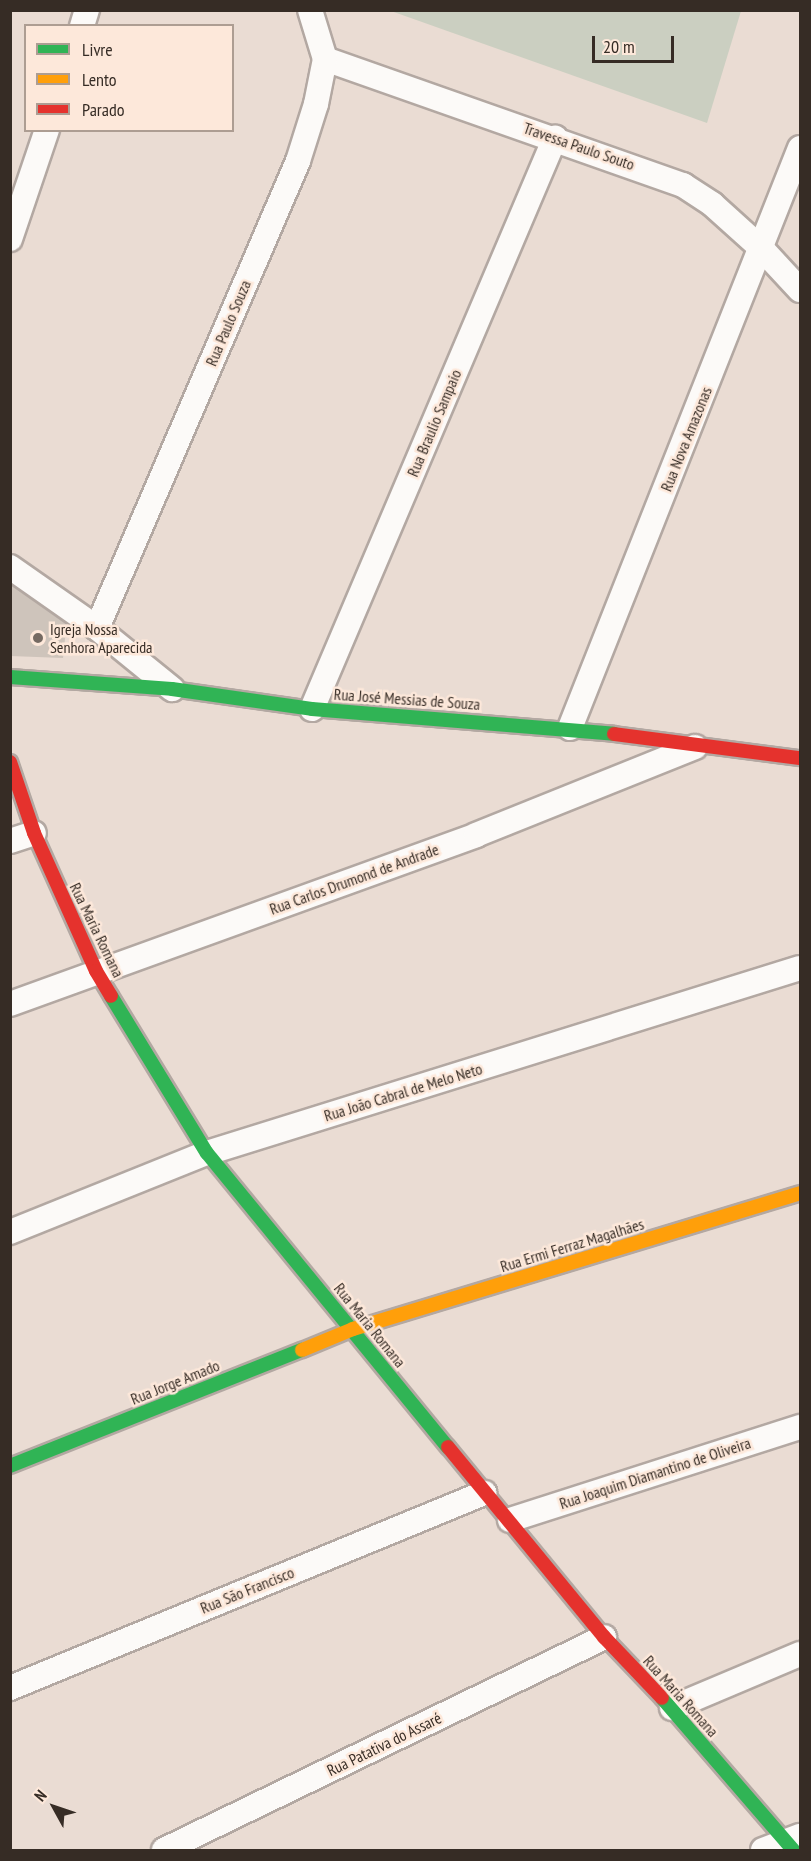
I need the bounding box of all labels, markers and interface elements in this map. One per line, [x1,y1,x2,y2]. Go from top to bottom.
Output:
legend [24,24,234,132]
scale bar [595,24,678,62]
text: 20 m [603,35,635,58]
text: Livre [82,38,113,61]
text: Lento [82,68,117,91]
text: Parado [82,98,125,121]
street label: Travessa Paulo Souto [521,118,637,174]
street label: Rua Paulo Souza [201,277,255,369]
street label: Rua Braulio Sampaio [403,367,465,479]
street label: Rua Nova Amazonas [656,384,716,494]
place label: Igreja Nossa Senhora Aparecida [50,619,153,657]
marker: Igreja Nossa Senhora Aparecida [31,631,45,645]
street label: Rua José Messias de Souza [333,684,481,714]
street label: Rua Carlos Drumond de Andrade [267,839,441,919]
street label: Rua Maria Romana [66,880,128,980]
street label: Rua João Cabral de Melo Neto [322,1059,484,1125]
street label: Rua Ermi Ferraz Magalhães [498,1214,646,1276]
street label: Rua Maria Romana [330,1279,410,1371]
street label: Rua Jorge Amado [127,1355,223,1409]
street label: Rua Joaquim Diamantino de Oliveira [557,1433,753,1513]
street label: Rua São Francisco [197,1563,297,1617]
street label: Rua Maria Romana [639,1651,723,1741]
street label: Rua Patativa do Assaré [323,1708,445,1780]
north arrow [24,1777,84,1837]
text: N [30,1786,51,1805]

